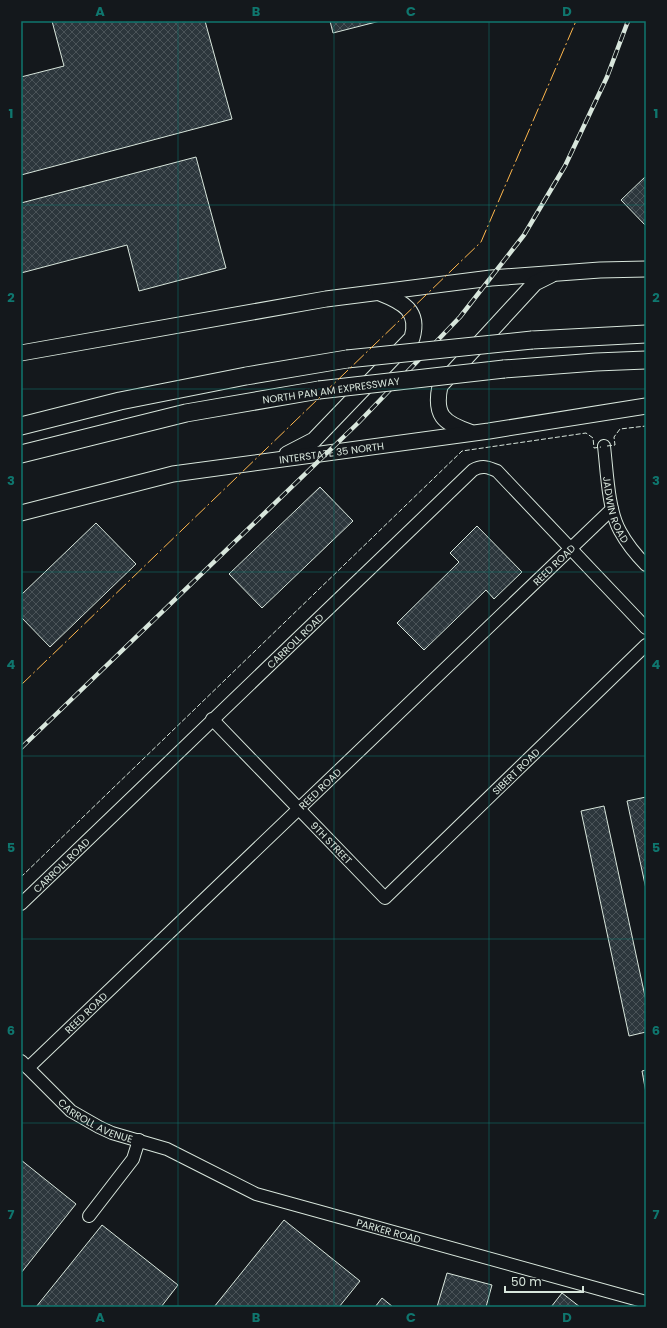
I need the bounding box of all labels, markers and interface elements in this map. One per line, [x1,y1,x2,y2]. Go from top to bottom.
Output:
text: A [95,2,105,21]
text: B [252,2,261,21]
text: C [406,2,416,21]
text: D [562,2,572,21]
text: 1 [9,104,13,123]
text: 1 [654,104,658,123]
text: 2 [7,288,15,307]
text: 2 [652,288,660,307]
street label: NORTH PAN AM EXPRESSWAY [261,373,401,408]
street label: INTERSTATE 35 NORTH [278,438,385,467]
text: 3 [7,471,15,490]
text: 3 [652,471,660,490]
street label: JADWIN ROAD [599,476,632,546]
street label: REED ROAD [530,541,579,589]
street label: CARROLL ROAD [264,610,327,672]
text: 4 [7,655,16,674]
text: 4 [652,655,661,674]
street label: SIBERT ROAD [489,745,543,798]
street label: REED ROAD [296,765,345,813]
street label: 9TH STREET [307,818,356,868]
street label: CARROLL ROAD [30,835,94,896]
text: 5 [7,838,15,857]
text: 5 [652,838,660,857]
street label: REED ROAD [61,989,111,1037]
text: 6 [7,1021,15,1040]
text: 6 [652,1021,660,1040]
street label: CARROLL AVENUE [54,1095,135,1147]
text: 7 [8,1205,15,1224]
text: 7 [653,1205,660,1224]
street label: PARKER ROAD [355,1215,423,1247]
scale bar [505,1268,583,1294]
text: 50 m [511,1273,542,1290]
text: A [95,1308,105,1327]
text: B [252,1308,261,1327]
text: C [406,1308,416,1327]
text: D [562,1308,572,1327]

